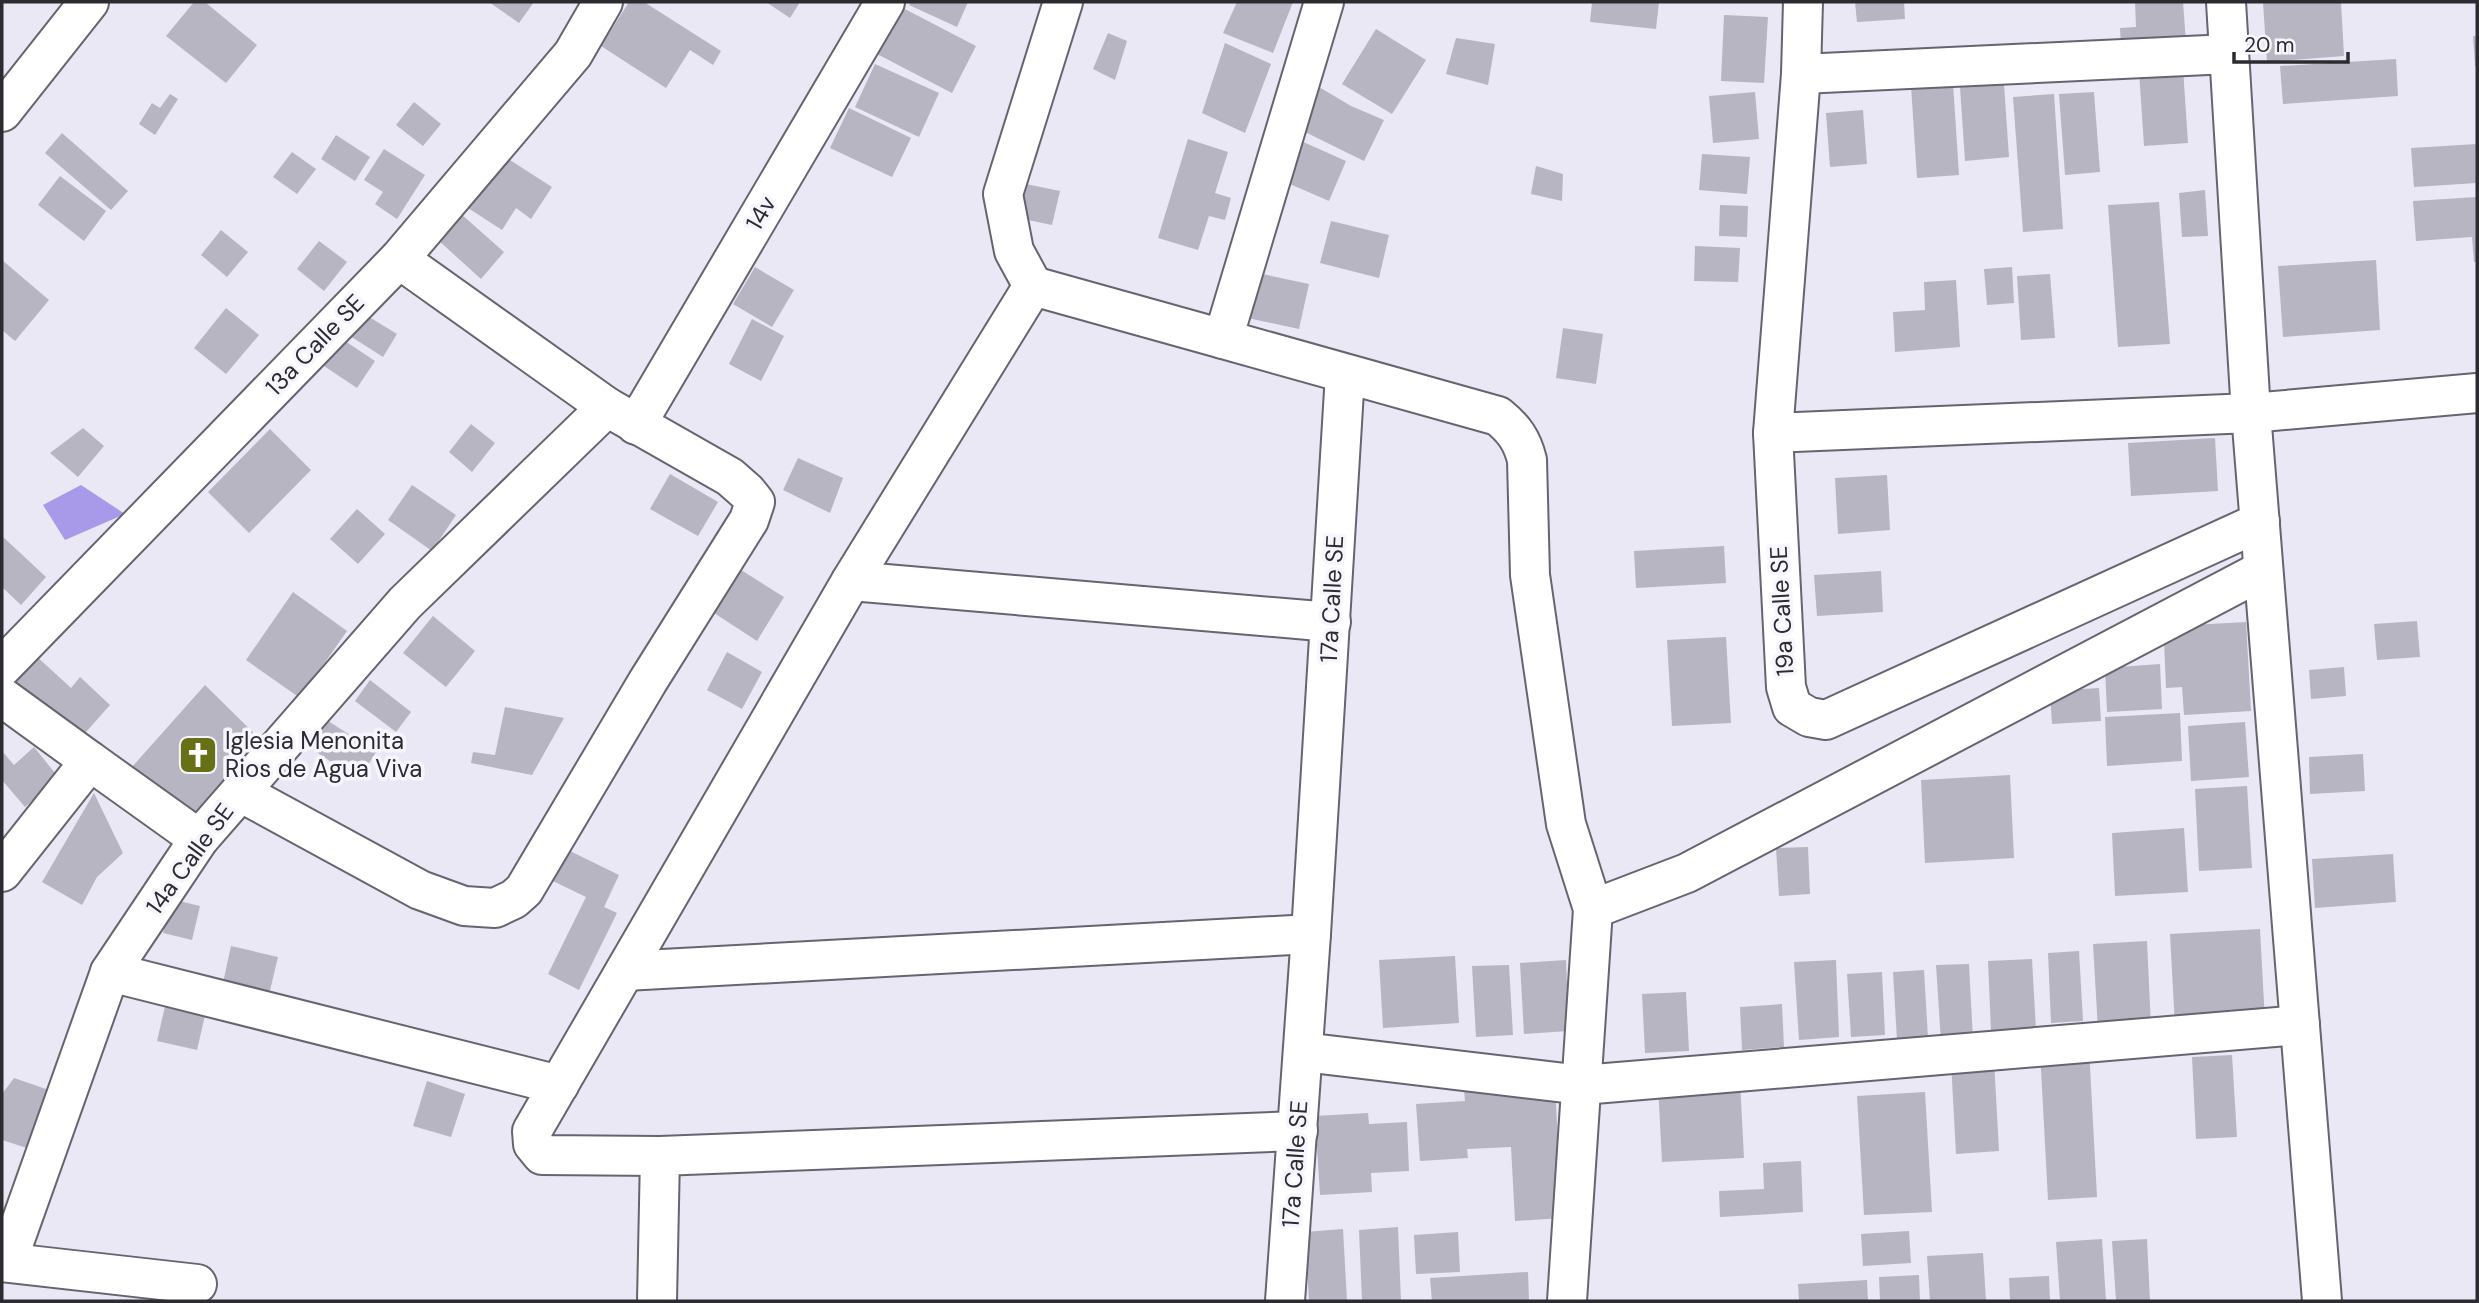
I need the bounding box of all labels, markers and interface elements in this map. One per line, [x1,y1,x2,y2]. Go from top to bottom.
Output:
scale bar [2234,21,2348,65]
text: 20 m [2244,31,2295,59]
street label: 14v [738,190,783,236]
street label: 13a Calle SE [258,287,371,402]
street label: 17a Calle SE [1313,535,1350,663]
street label: 19a Calle SE [1763,545,1800,677]
place label: Iglesia Menonita Rios de Agua Viva [225,725,422,784]
church icon: Iglesia Menonita Rios de Agua Viva [177,734,219,776]
street label: 14a Calle SE [139,797,240,920]
street label: 17a Calle SE [1275,1099,1314,1229]

